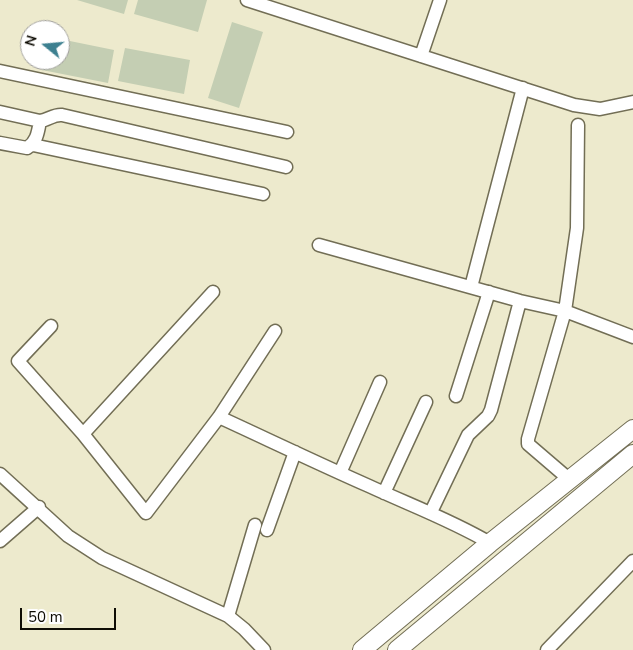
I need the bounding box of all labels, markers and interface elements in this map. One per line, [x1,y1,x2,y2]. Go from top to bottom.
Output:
north arrow [20,20,70,70]
text: N [21,33,42,49]
scale bar [22,598,119,630]
text: 50 m [28,607,63,627]

